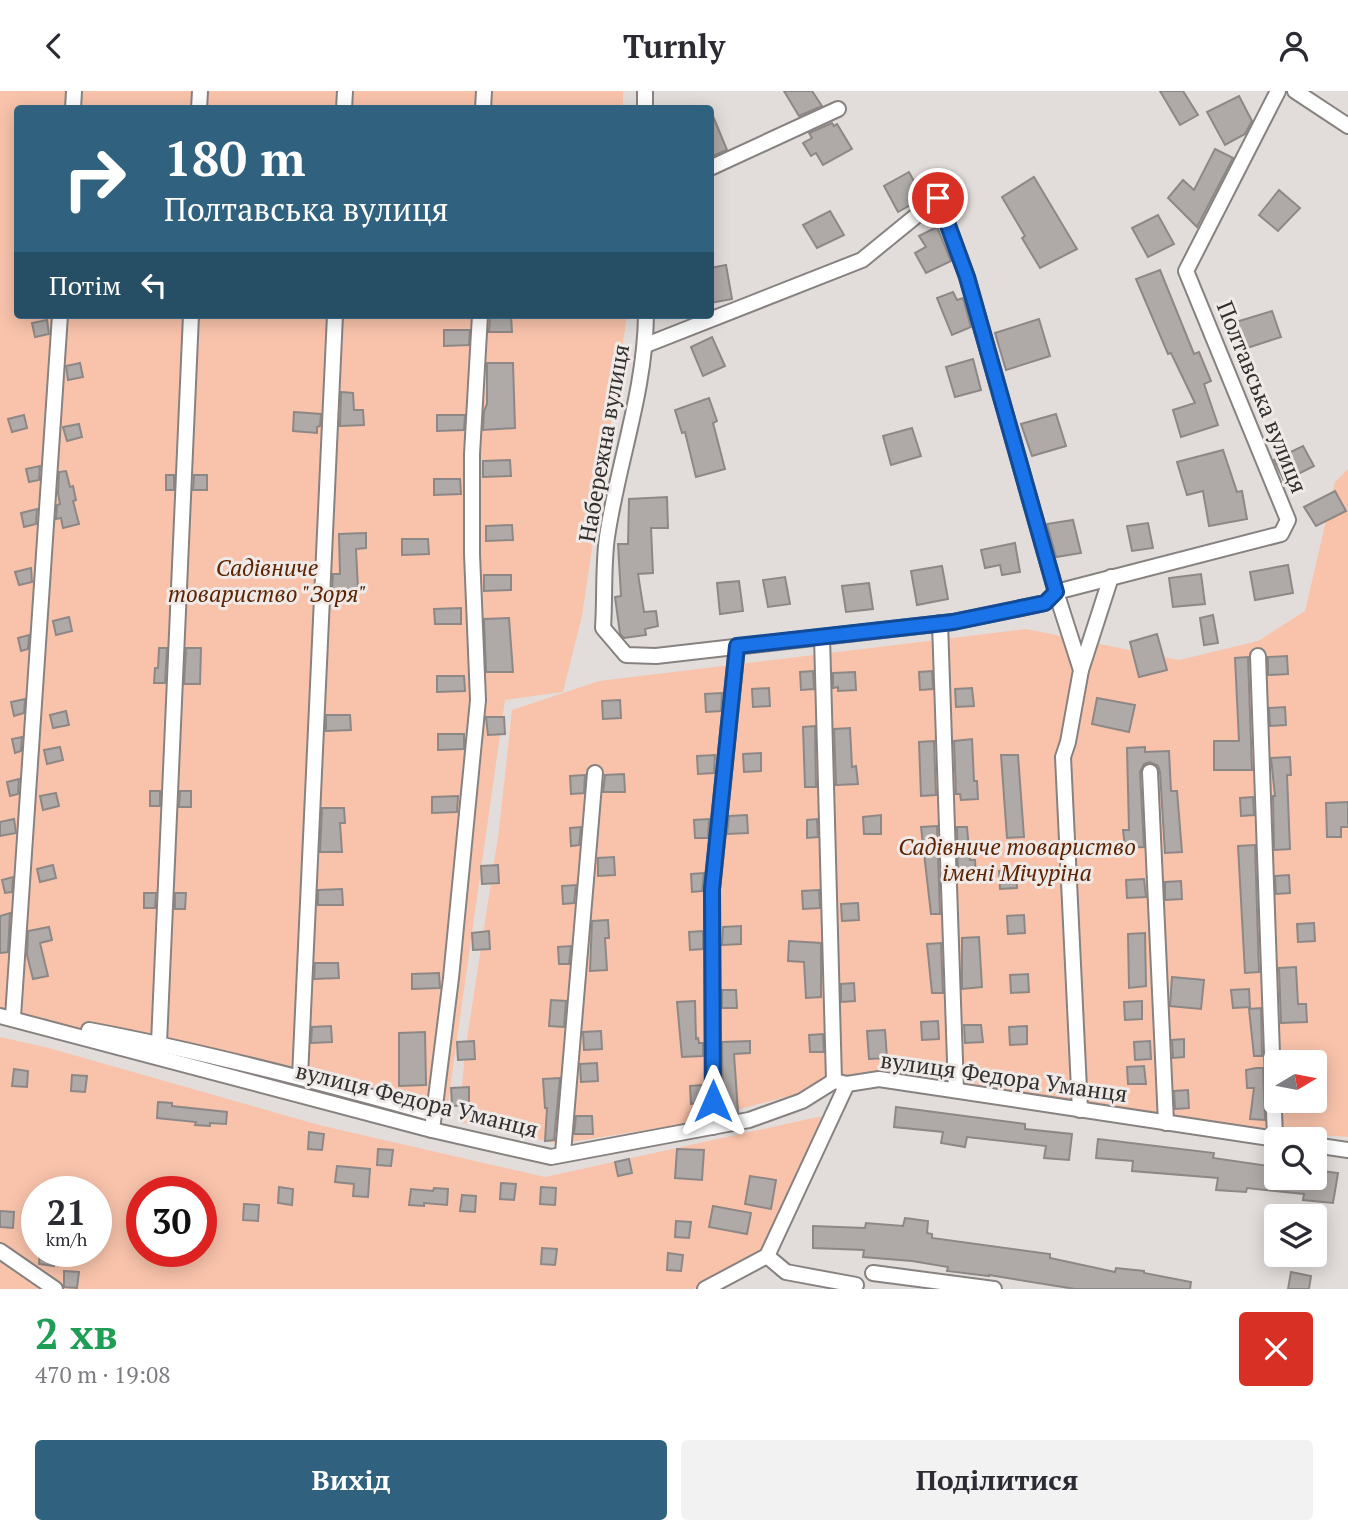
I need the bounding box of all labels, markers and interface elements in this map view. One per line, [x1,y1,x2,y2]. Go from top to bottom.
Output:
text: Turnly [623,25,725,67]
icon: back [35,27,73,65]
icon: person [1275,27,1313,65]
text: 180 m [164,125,306,190]
icon: right [49,133,140,224]
pin [908,168,968,228]
icon: arrive [919,179,957,217]
text: Полтавська вулиця [164,188,449,230]
icon: left [135,266,173,304]
text: Потім [49,268,121,302]
street label: Полтавська вулиця [1210,296,1315,497]
street label: Набережна вулиця [571,341,636,544]
park label: Садівниче товариство "Зоря" [168,552,366,609]
park label: Садівниче товариство імені Мічуріна [898,831,1136,888]
street label: вулиця Федора Уманця [879,1044,1130,1109]
north arrow [1264,1050,1326,1113]
map controls [1264,1050,1327,1267]
street label: вулиця Федора Уманця [293,1054,542,1145]
position arrow [676,1064,750,1138]
button: search [1264,1127,1327,1190]
speed limit sign: 30 [126,1176,217,1267]
text: 21 [47,1189,86,1235]
button: layers [1264,1204,1327,1267]
text: km/h [46,1227,87,1251]
text: 2 хв [35,1305,118,1361]
button: close [1239,1312,1313,1386]
text: 470 m · 19:08 [35,1359,170,1390]
button: Вихід [35,1440,667,1520]
button: Поділитися [681,1440,1313,1520]

